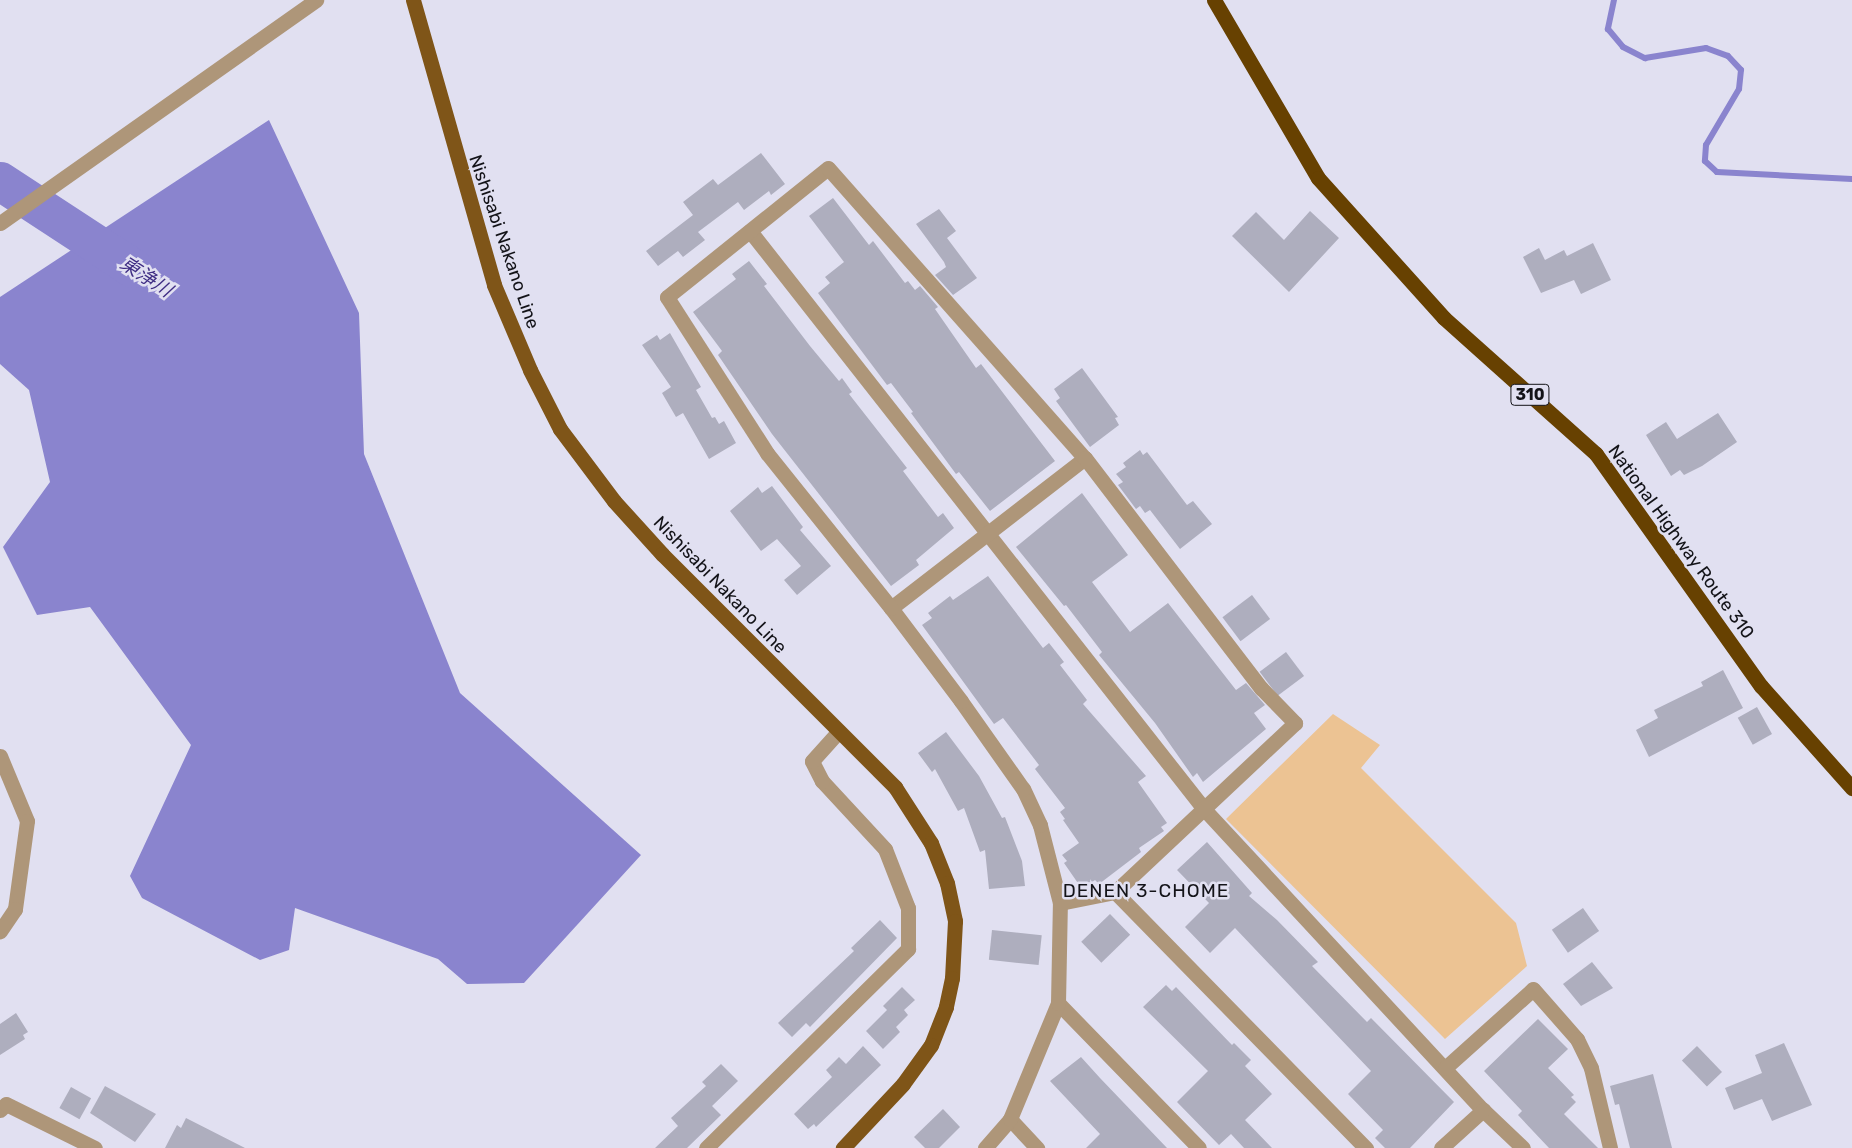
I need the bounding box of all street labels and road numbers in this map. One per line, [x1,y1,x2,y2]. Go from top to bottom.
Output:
street label: Nishisabi Nakano Line [464,152,544,332]
road number: 310 [1510,382,1550,408]
street label: National Highway Route 310 [1603,441,1759,643]
street label: Nishisabi Nakano Line [649,512,791,658]

